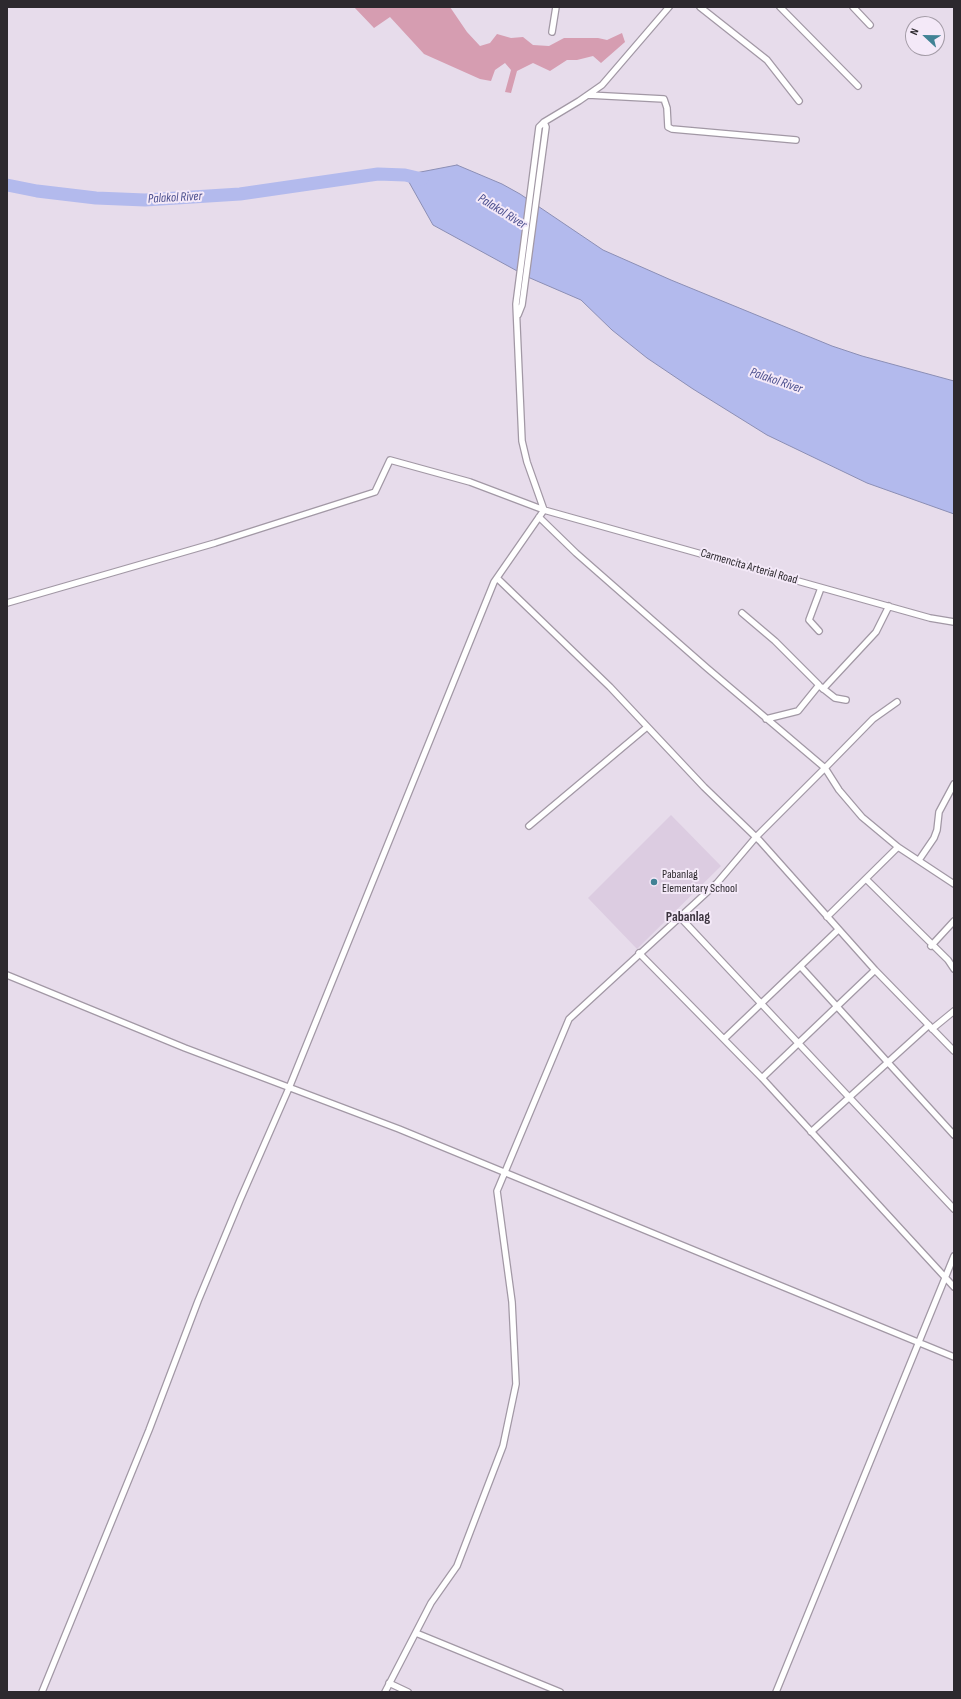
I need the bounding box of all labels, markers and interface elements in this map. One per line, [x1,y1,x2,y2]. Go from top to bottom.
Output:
north arrow [905,16,945,56]
text: N [907,27,921,37]
water label: Palakol River [147,189,203,207]
water label: Palakol River [475,191,529,233]
water label: Palakol River [748,365,804,397]
street label: Carmencita Arterial Road [699,546,799,588]
place label: Pabanlag Elementary School [662,868,737,896]
marker: Pabanlag Elementary School [649,877,659,887]
district label: Pabanlag [666,909,710,925]

